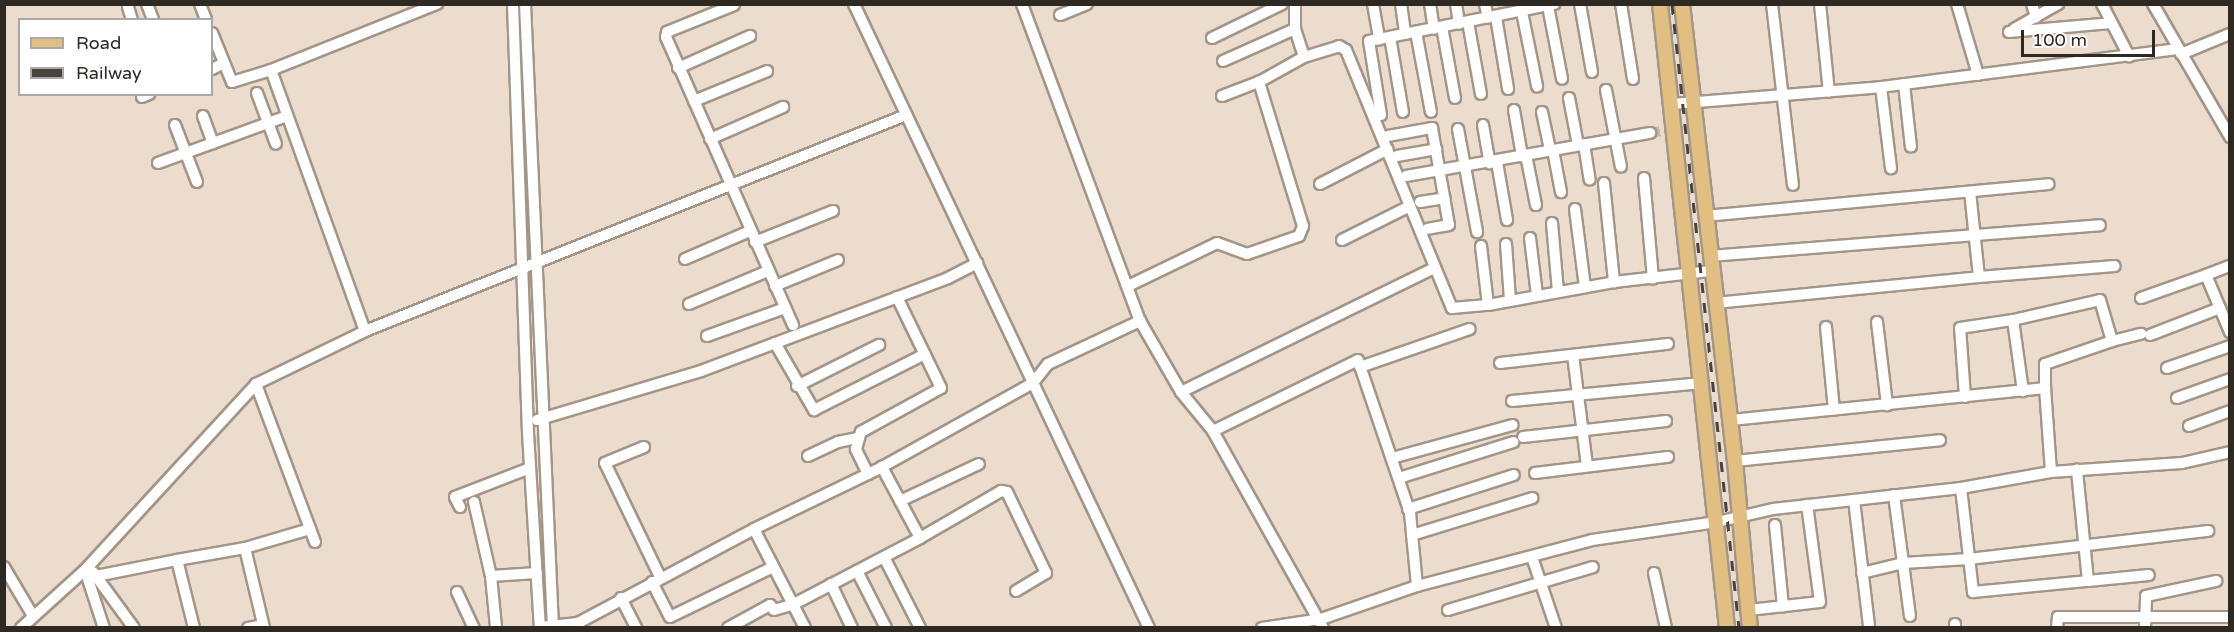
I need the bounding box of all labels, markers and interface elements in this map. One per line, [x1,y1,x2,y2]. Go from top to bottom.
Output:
legend [18,18,213,96]
scale bar [2024,18,2158,56]
text: 100 m [2032,29,2087,51]
text: Road [76,32,121,54]
text: Railway [76,62,142,84]

